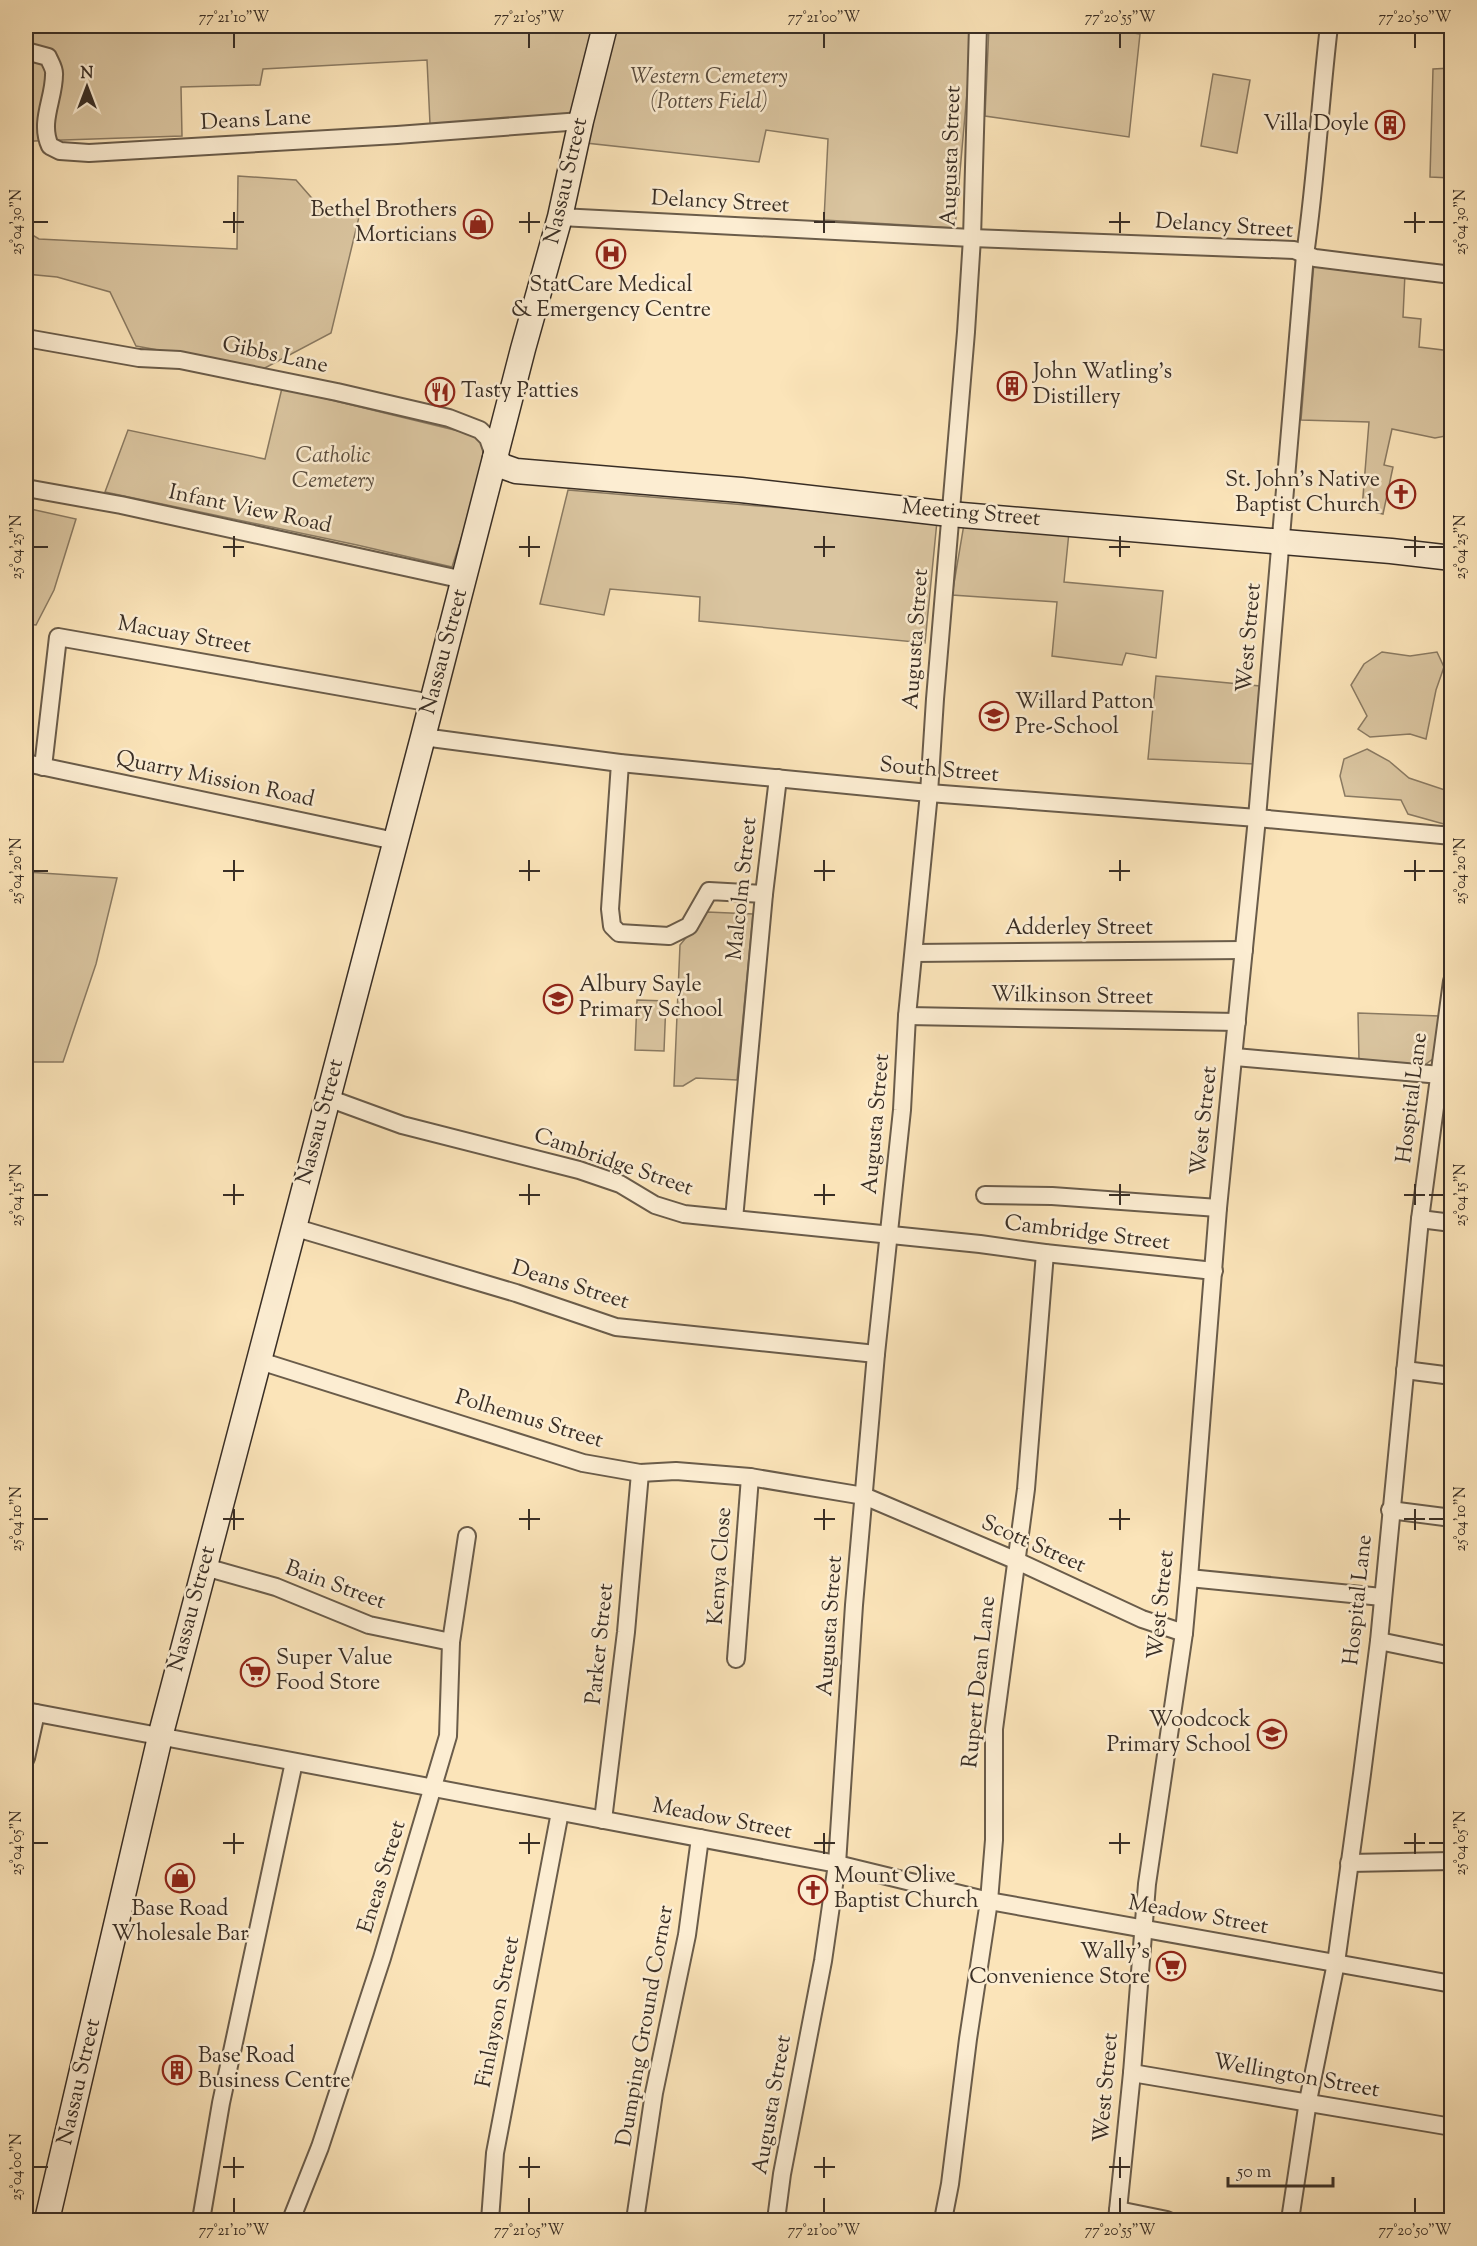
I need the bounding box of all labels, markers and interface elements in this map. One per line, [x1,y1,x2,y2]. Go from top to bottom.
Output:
text: 77°21'10"W [199,8,270,29]
text: 77°21'05"W [494,8,564,29]
text: 77°21'00"W [788,8,861,29]
text: 77°20'55"W [1085,8,1156,29]
text: 77°20'50"W [1379,8,1452,29]
north arrow [57,57,117,117]
park label: Western Cemetery (Potters Field) [630,62,788,119]
text: N [81,63,94,86]
street label: Augusta Street [934,85,970,227]
street label: Deans Lane [200,102,312,140]
place label: Villa Doyle [1263,109,1369,141]
building icon: Villa Doyle [1374,109,1406,141]
street label: Nassau Street [537,114,597,247]
street label: Delancy Street [650,183,790,223]
text: 25°04'30"N [7,189,28,255]
text: 25°04'30"N [1451,189,1472,255]
place label: Bethel Brothers Morticians [310,195,457,252]
street label: Delancy Street [1154,206,1295,248]
shop icon: Bethel Brothers Morticians [462,208,494,240]
hospital icon: StatCare Medical & Emergency Centre [595,238,627,270]
place label: StatCare Medical & Emergency Centre [511,270,711,327]
street label: Gibbs Lane [219,329,331,383]
place label: John Watling's Distillery [1032,357,1172,414]
building icon: John Watling's Distillery [996,370,1028,402]
restaurant icon: Tasty Patties [424,376,456,408]
place label: Tasty Patties [461,376,579,408]
park label: Catholic Cemetery [292,441,374,498]
place label: St. John's Native Baptist Church [1225,465,1380,522]
street label: Infant View Road [165,477,335,543]
church icon: St. John's Native Baptist Church [1385,478,1417,510]
street label: Meeting Street [900,492,1042,536]
text: 25°04'25"N [7,515,28,579]
text: 25°04'25"N [1451,515,1472,579]
street label: Augusta Street [896,567,938,710]
street label: West Street [1229,581,1271,694]
street label: Nassau Street [413,585,477,718]
street label: Macuay Street [115,609,254,664]
place label: Willard Patton Pre-School [1015,687,1154,744]
school or university icon: Willard Patton Pre-School [978,700,1010,732]
street label: Quarry Mission Road [113,743,317,817]
street label: South Street [878,750,1001,792]
street label: Malcolm Street [720,815,766,962]
text: 25°04'20"N [7,837,28,905]
text: 25°04'20"N [1451,837,1472,905]
street label: Adderley Street [1005,913,1153,945]
place label: Albury Sayle Primary School [579,970,723,1027]
street label: Wilkinson Street [991,980,1154,1014]
school or university icon: Albury Sayle Primary School [542,983,574,1015]
street label: Hospital Lane [1389,1031,1437,1165]
street label: Augusta Street [855,1052,899,1196]
street label: Nassau Street [289,1055,353,1188]
street label: West Street [1183,1064,1227,1177]
street label: Cambridge Street [529,1121,697,1205]
text: 25°04'15"N [7,1163,28,1226]
text: 25°04'15"N [1451,1163,1472,1226]
street label: Cambridge Street [1002,1208,1172,1260]
street label: Deans Street [507,1253,633,1319]
street label: Polhemus Street [451,1382,607,1458]
text: 25°04'10"N [7,1486,28,1552]
text: 25°04'10"N [1451,1486,1472,1552]
street label: Kenya Close [701,1506,741,1626]
street label: Scott Street [976,1508,1091,1582]
street label: Hospital Lane [1336,1533,1382,1667]
street label: Nassau Street [161,1542,225,1675]
street label: West Street [1140,1548,1184,1661]
street label: Bain Street [280,1553,390,1619]
street label: Augusta Street [810,1554,852,1697]
street label: Parker Street [579,1581,623,1706]
street label: Rupert Dean Lane [955,1594,1005,1770]
place label: Super Value Food Store [276,1643,393,1700]
supermarket icon: Super Value Food Store [239,1656,271,1688]
place label: Woodcock Primary School [1107,1705,1251,1762]
school or university icon: Woodcock Primary School [1256,1718,1288,1750]
street label: Meadow Street [649,1791,795,1849]
text: 25°04'05"N [7,1811,28,1875]
text: 25°04'05"N [1451,1811,1472,1875]
street label: Eneas Street [351,1816,415,1937]
place label: Mount Olive Baptist Church [834,1861,979,1918]
shop icon: Base Road Wholesale Bar [164,1862,196,1894]
church icon: Mount Olive Baptist Church [797,1874,829,1906]
street label: Meadow Street [1126,1888,1271,1944]
place label: Base Road Wholesale Bar [112,1894,248,1951]
street label: Dumping Ground Corner [609,1903,683,2149]
street label: Finlayson Street [469,1933,529,2090]
place label: Wally's Convenience Store [969,1937,1150,1994]
supermarket icon: Wally's Convenience Store [1155,1950,1187,1982]
street label: Nassau Street [50,2015,110,2148]
street label: West Street [1086,2031,1128,2144]
street label: Augusta Street [745,2032,801,2177]
place label: Base Road Business Centre [198,2041,351,2098]
street label: Wellington Street [1210,2047,1382,2107]
building icon: Base Road Business Centre [161,2054,193,2086]
text: 25°04'00"N [7,2133,28,2201]
scale bar [1228,2150,1333,2188]
text: 50 m [1236,2160,1272,2186]
text: 77°21'10"W [199,2221,270,2242]
text: 77°21'05"W [494,2221,564,2242]
text: 77°21'00"W [788,2221,861,2242]
text: 77°20'55"W [1085,2221,1156,2242]
text: 77°20'50"W [1379,2221,1452,2242]

